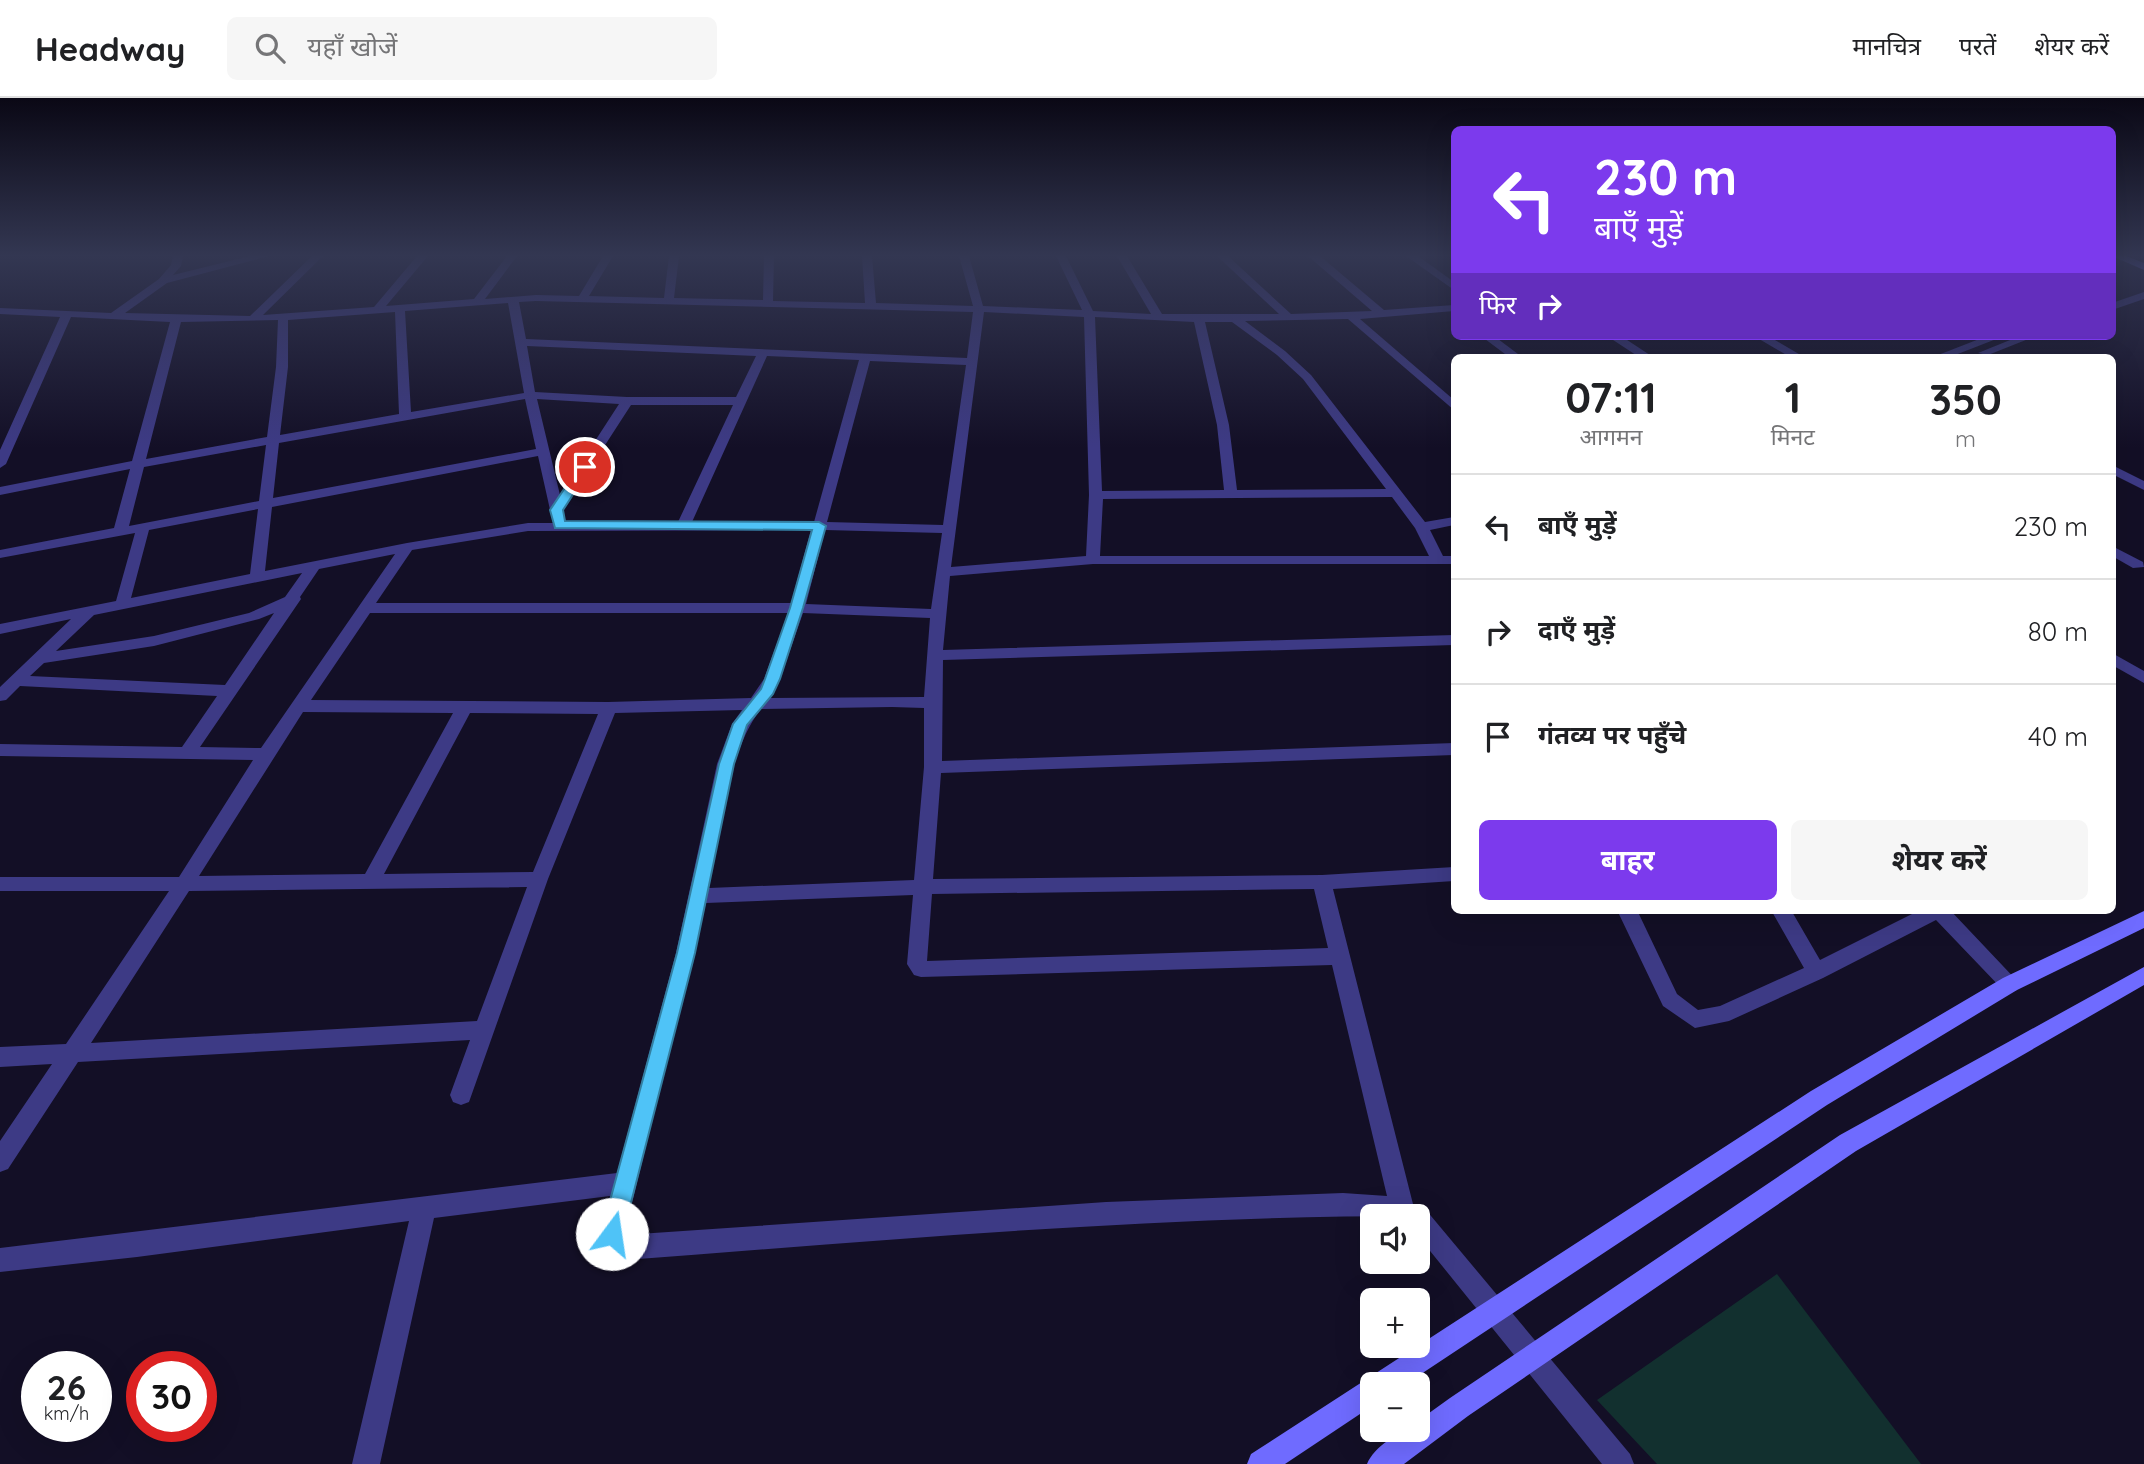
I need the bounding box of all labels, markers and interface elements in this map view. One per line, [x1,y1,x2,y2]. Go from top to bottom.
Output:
search box [227,17,717,80]
text: Headway [35,28,185,69]
icon: search [251,29,289,67]
text: यहाँ खोजें [307,30,397,63]
text: मानचित्र [1852,31,1921,61]
text: परतें [1959,31,1996,61]
text: शेयर करें [2034,31,2109,61]
text: 230 m [1594,146,1737,207]
icon: left [1479,154,1570,245]
text: बाएँ मुड़ें [1594,207,1683,247]
icon: right [1530,287,1568,325]
text: फिर [1479,288,1516,321]
text: 07:11 [1565,371,1657,424]
text: 1 [1785,371,1801,424]
text: 350 [1929,373,2002,426]
text: आगमन [1579,422,1642,451]
text: मिनट [1771,422,1815,451]
text: m [1955,424,1976,453]
pin [555,437,615,497]
icon: arrive [566,448,604,486]
icon: left [1479,508,1517,546]
text: बाएँ मुड़ें [1538,508,1617,541]
text: 230 m [2014,510,2088,543]
icon: right [1479,613,1517,651]
text: दाएँ मुड़ें [1538,613,1615,646]
text: 80 m [2028,615,2088,648]
icon: arrive [1479,718,1517,756]
text: गंतव्य पर पहुँचे [1538,718,1686,751]
text: 40 m [2028,720,2088,753]
button: बाहर [1479,820,1777,900]
button: शेयर करें [1791,820,2088,900]
position arrow [575,1197,649,1271]
map controls [1360,1204,1430,1442]
button: sound [1360,1204,1430,1274]
button: + [1360,1288,1430,1358]
speed limit sign: 30 [126,1351,217,1442]
text: 26 [47,1365,86,1409]
button: − [1360,1372,1430,1442]
text: km/h [44,1402,89,1425]

